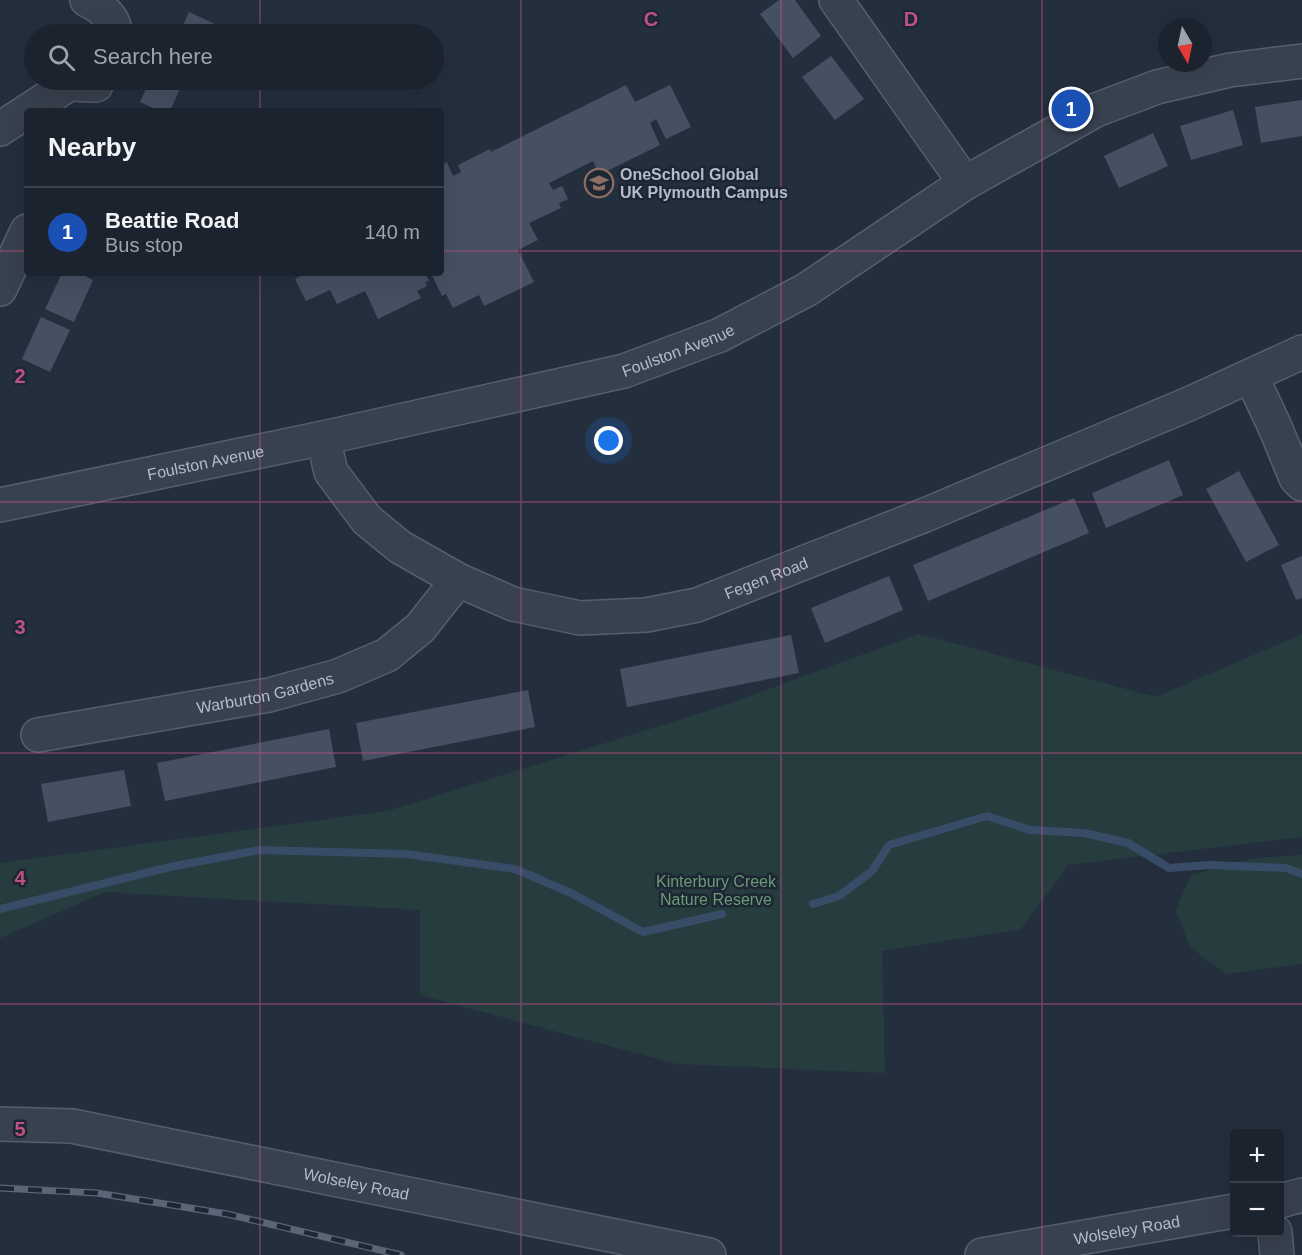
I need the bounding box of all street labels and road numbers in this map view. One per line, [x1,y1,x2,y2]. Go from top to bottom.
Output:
street label: Foulston Avenue [620,321,737,380]
street label: Foulston Avenue [146,442,266,483]
street label: Fegen Road [722,554,810,602]
street label: Warburton Gardens [195,670,336,716]
street label: Wolseley Road [302,1165,410,1203]
street label: Wolseley Road [1073,1213,1181,1248]

